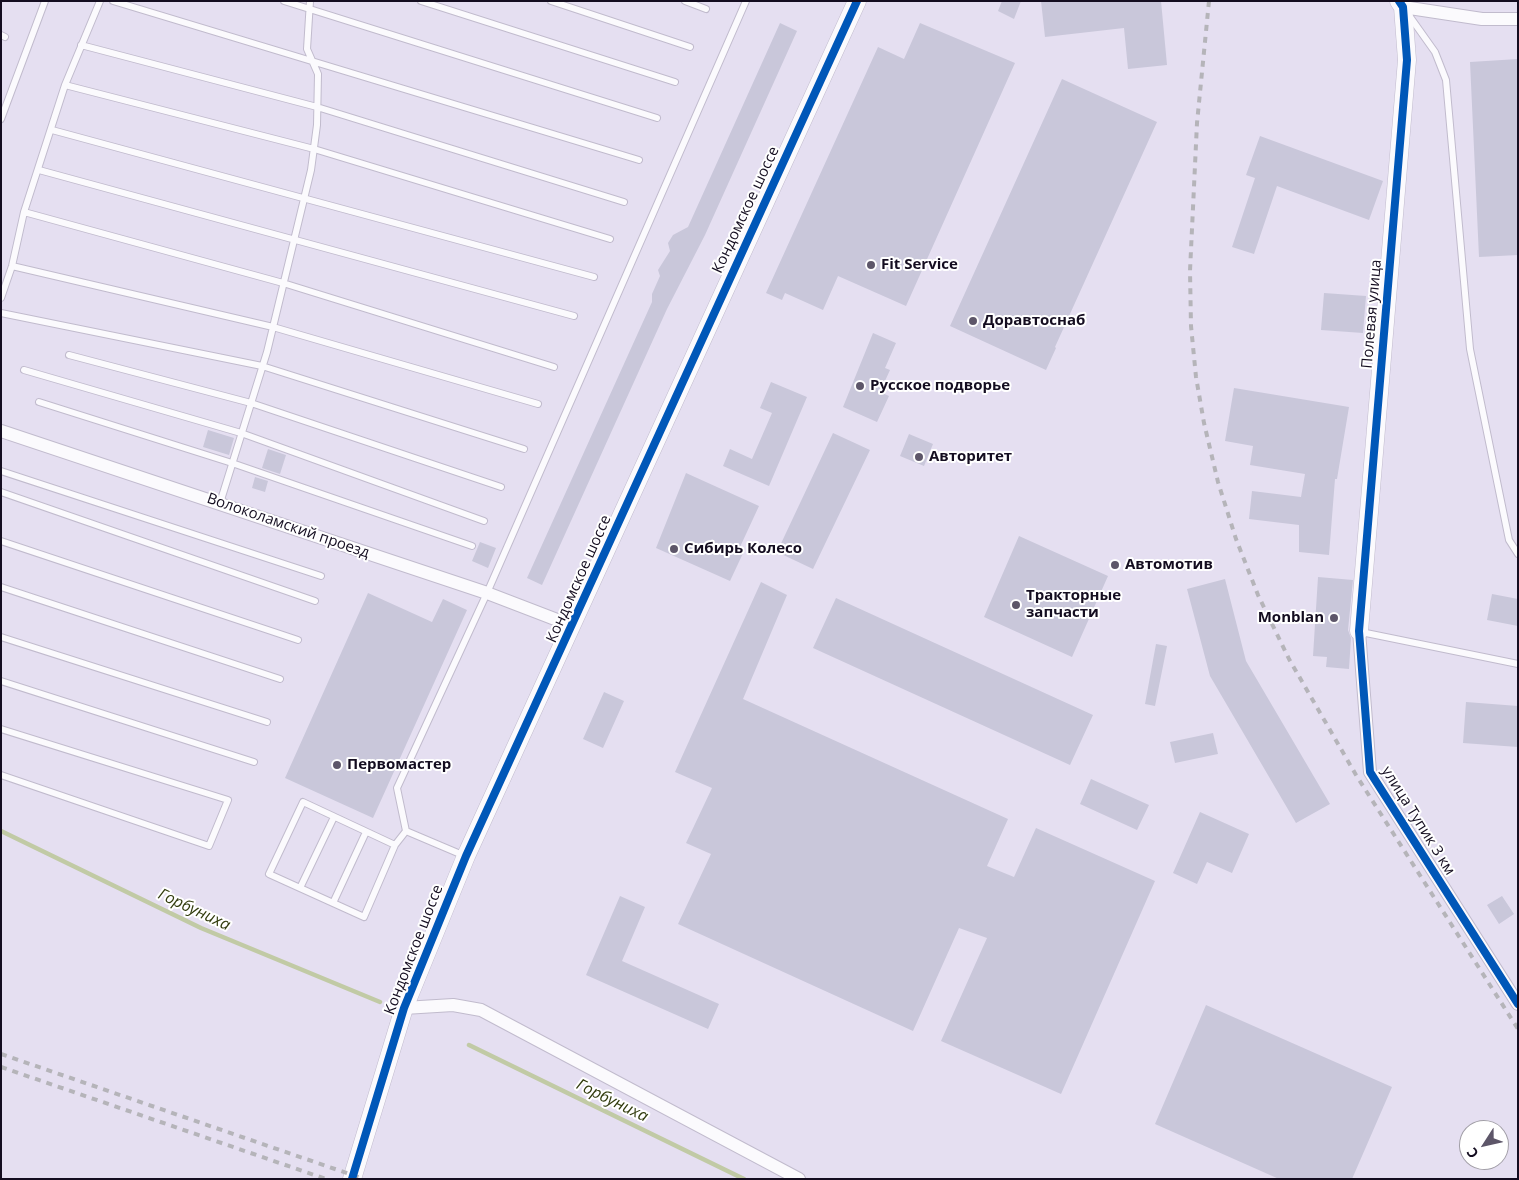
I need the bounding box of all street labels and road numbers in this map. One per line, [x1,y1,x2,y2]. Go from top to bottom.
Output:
street label: Кондомское шоссе [709,144,783,276]
street label: Полевая улица [1358,259,1386,369]
street label: Волоколамский проезд [204,490,372,562]
street label: Кондомское шоссе [543,512,615,646]
street label: улица Тупик 3 км [1377,763,1459,879]
street label: Кондомское шоссе [381,882,447,1018]

